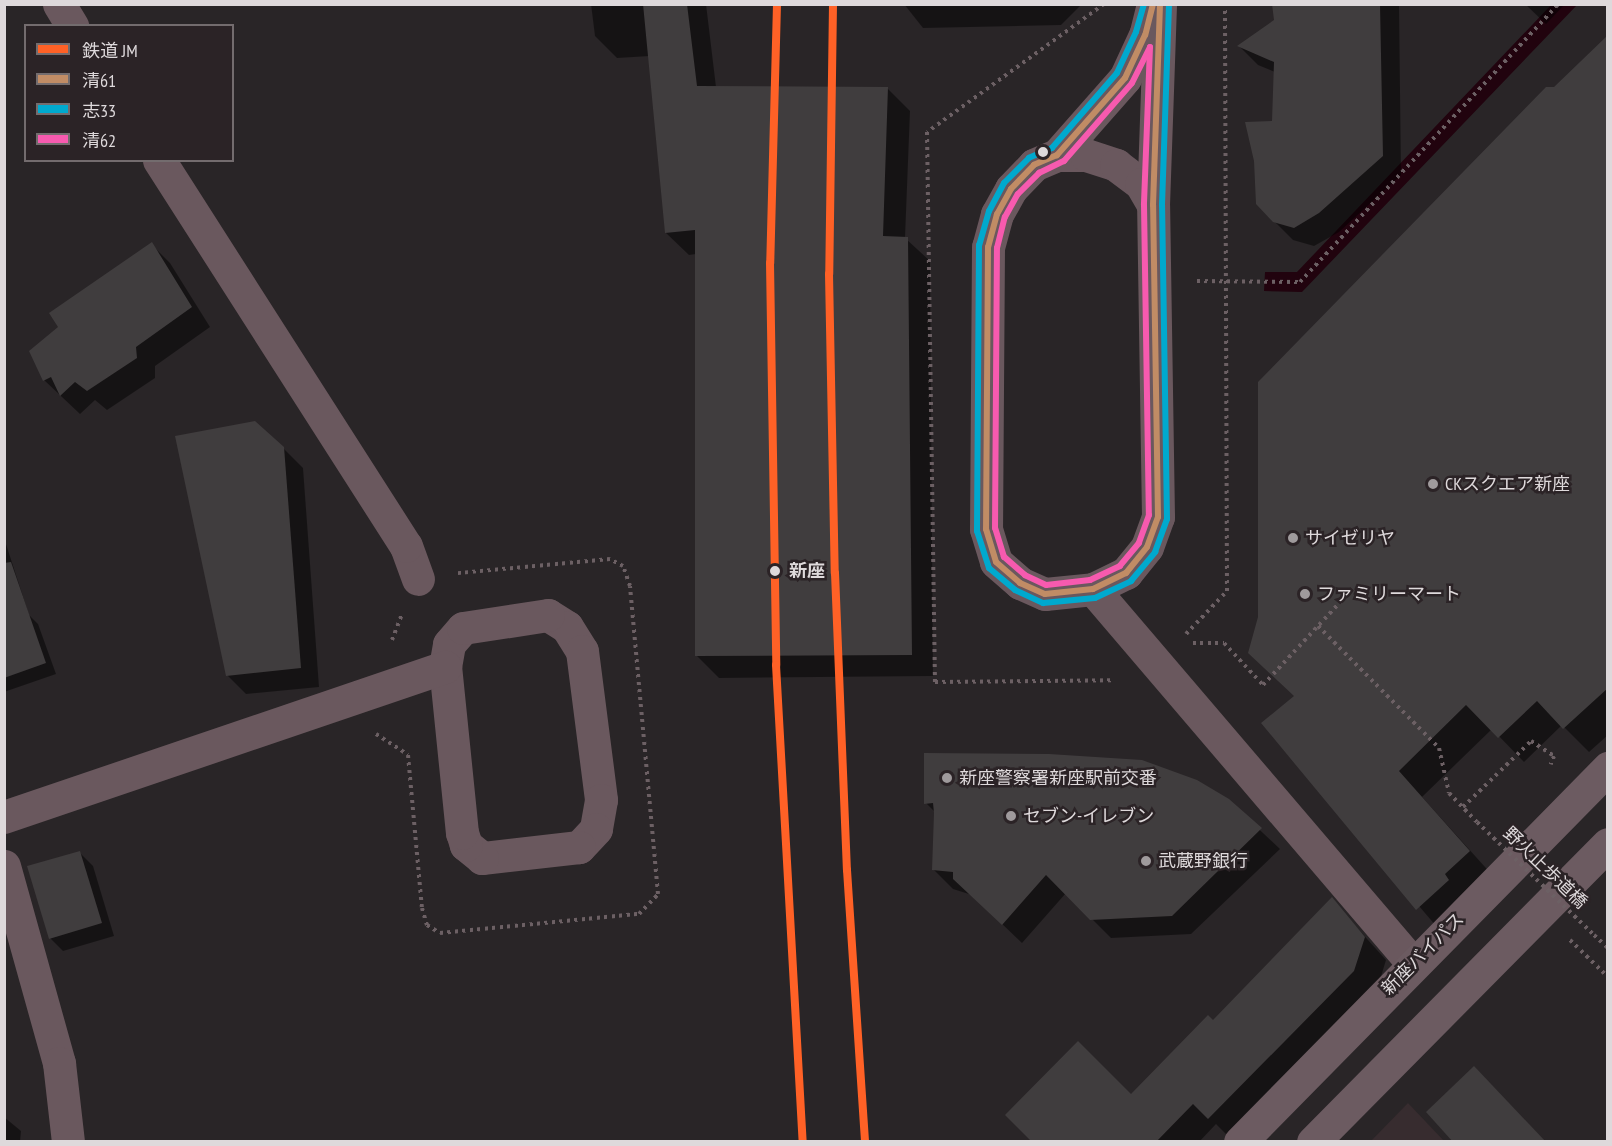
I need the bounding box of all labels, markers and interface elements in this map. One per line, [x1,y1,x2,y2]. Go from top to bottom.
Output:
legend [24,24,234,162]
text: 鉄道 JM [82,39,138,62]
text: 清61 [82,69,116,92]
text: 志33 [82,99,116,122]
text: 清62 [82,129,116,152]
unlabelled marker [1037,146,1049,158]
place label: CKスクエア新座 [1445,473,1570,495]
marker: CKスクエア新座 [1426,477,1440,491]
place label: サイゼリヤ [1305,527,1395,549]
marker: サイゼリヤ [1286,531,1300,545]
place label: 新座 [789,560,825,582]
marker: 新座 [766,562,784,580]
place label: ファミリーマート [1317,583,1461,605]
marker: ファミリーマート [1298,587,1312,601]
place label: 新座警察署新座駅前交番 [959,767,1157,789]
marker: 新座警察署新座駅前交番 [940,771,954,785]
place label: セブン-イレブン [1023,805,1154,827]
marker: セブン-イレブン [1004,809,1018,823]
street label: 野火止歩道橋 [1499,823,1591,913]
place label: 武蔵野銀行 [1158,850,1248,872]
marker: 武蔵野銀行 [1139,854,1153,868]
street label: 新座バイパス [1377,908,1469,1000]

